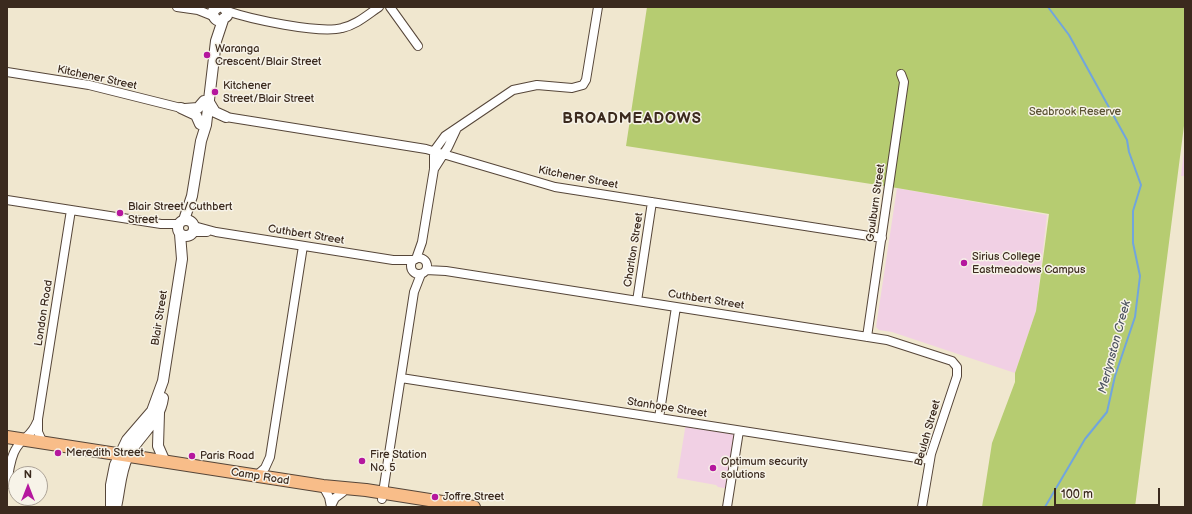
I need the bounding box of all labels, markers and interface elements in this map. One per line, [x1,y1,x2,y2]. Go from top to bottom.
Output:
place label: Waranga Crescent/Blair Street [215,42,321,68]
marker: Waranga Crescent/Blair Street [202,50,212,60]
street label: Kitchener Street [56,63,138,93]
place label: Kitchener Street/Blair Street [223,79,314,105]
marker: Kitchener Street/Blair Street [210,87,220,97]
park label: Seabrook Reserve [1029,105,1121,119]
district label: BROADMEADOWS [562,110,702,128]
street label: Goulburn Street [864,163,888,243]
street label: Kitchener Street [537,164,619,192]
place label: Blair Street/Cuthbert Street [128,200,232,226]
marker: Blair Street/Cuthbert Street [115,208,125,218]
street label: Charlton Street [622,212,646,288]
street label: Cuthbert Street [267,222,345,248]
place label: Sirius College Eastmeadows Campus [972,250,1085,276]
marker: Sirius College Eastmeadows Campus [959,258,969,268]
street label: London Road [32,279,56,347]
street label: Cuthbert Street [667,287,745,313]
street label: Blair Street [149,289,171,347]
water label: Merlynston Creek [1096,299,1134,395]
street label: Stanhope Street [626,395,708,421]
street label: Beulah Street [912,398,944,468]
place label: Meredith Street [66,446,144,460]
marker: Meredith Street [53,448,63,458]
place label: Fire Station No. 5 [370,448,427,474]
place label: Paris Road [200,449,254,463]
marker: Paris Road [187,451,197,461]
place label: Optimum security solutions [721,455,808,481]
marker: Fire Station No. 5 [357,456,367,466]
marker: Optimum security solutions [708,463,718,473]
north arrow [8,466,48,506]
street label: Camp Road [230,466,290,488]
text: N [24,468,32,481]
scale bar [1056,480,1162,506]
text: 100 m [1061,487,1093,502]
place label: Joffre Street [443,490,504,504]
marker: Joffre Street [430,492,440,502]

